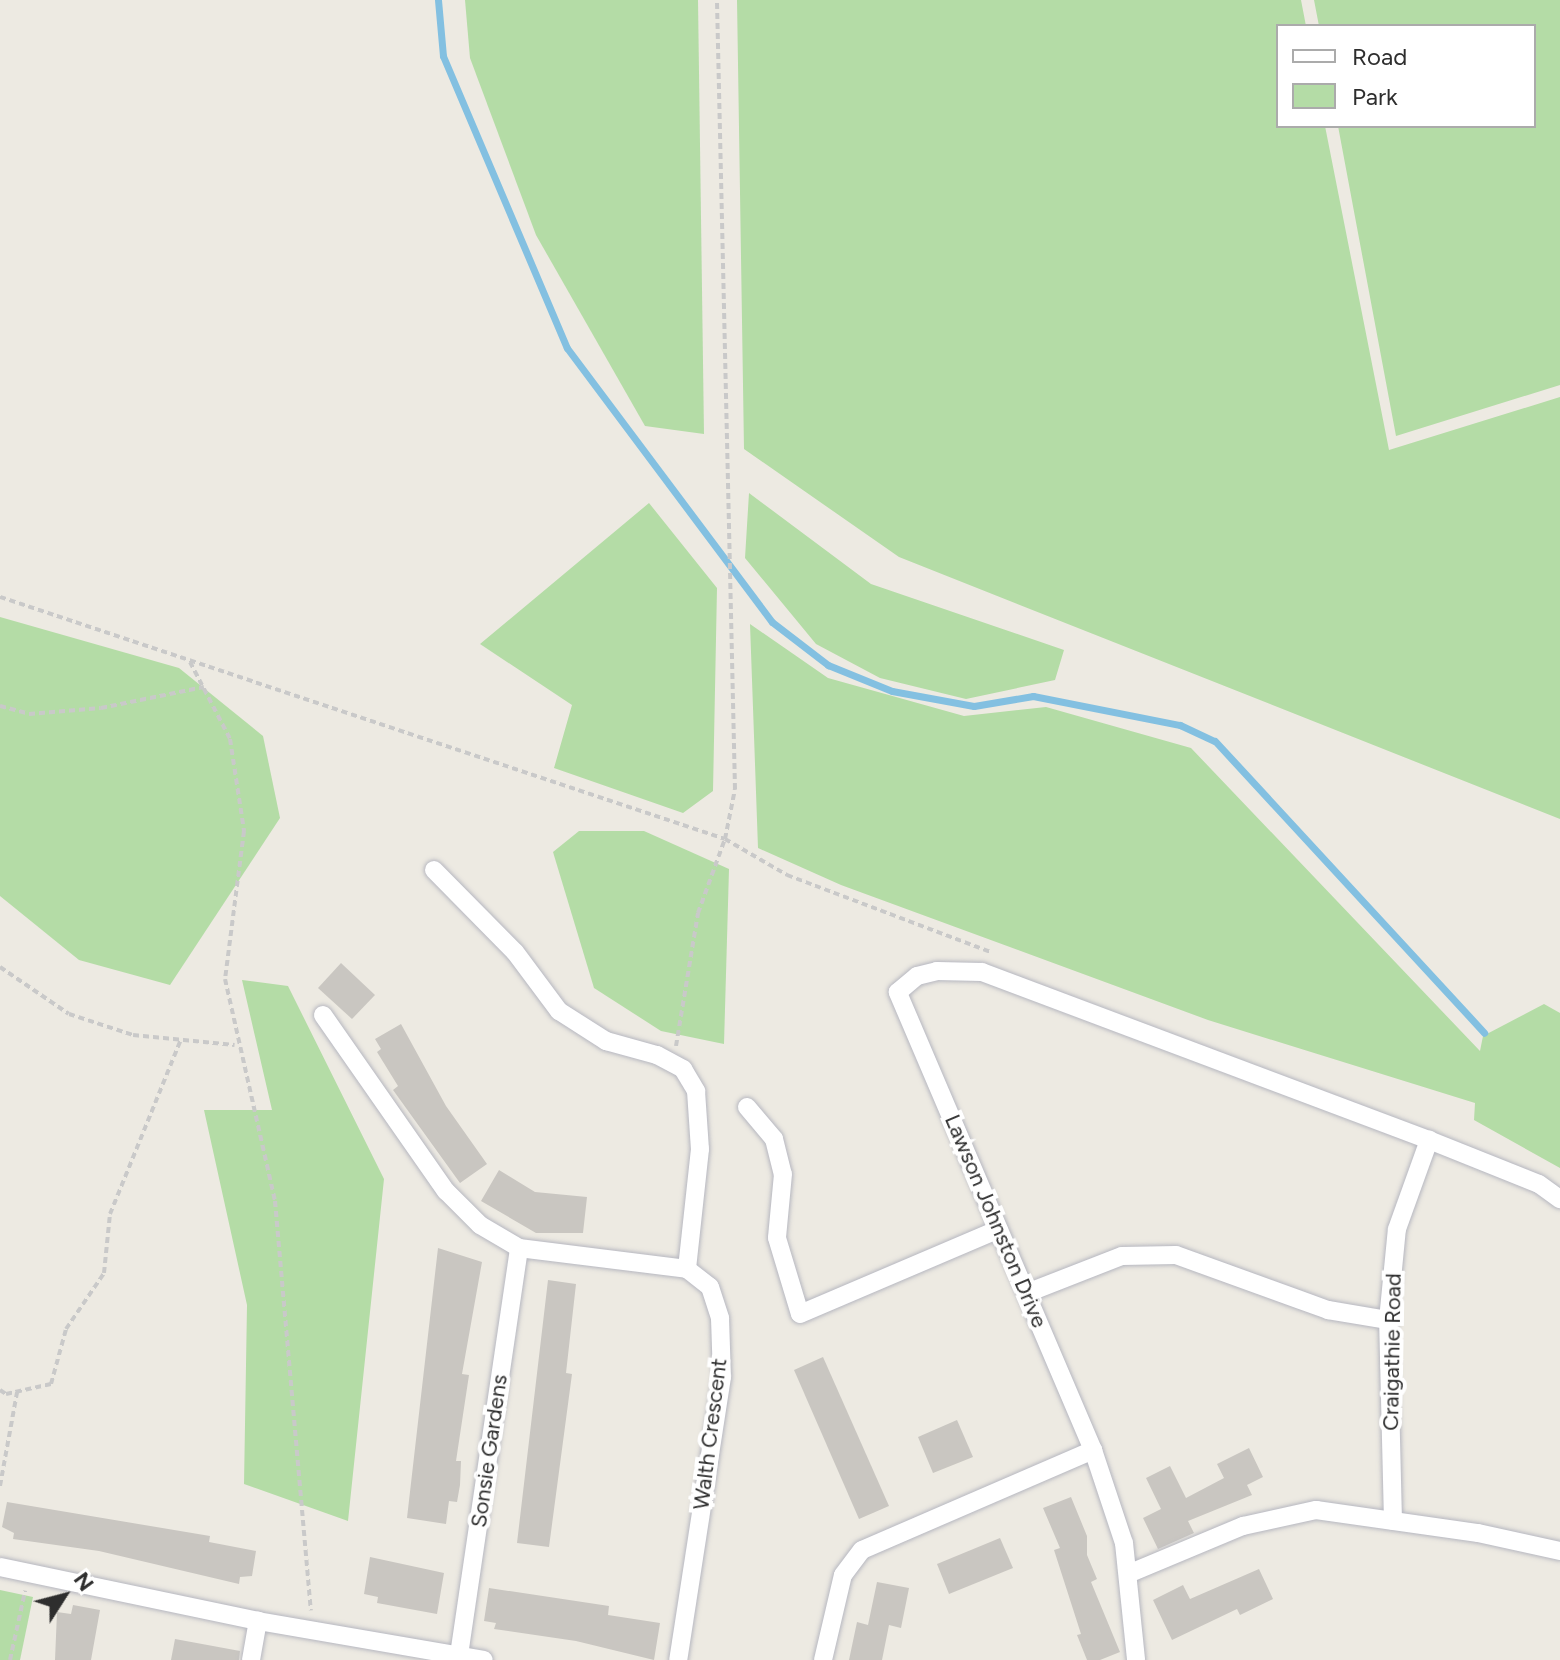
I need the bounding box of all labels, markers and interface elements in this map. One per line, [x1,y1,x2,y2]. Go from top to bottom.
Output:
legend [1276,24,1536,128]
text: Road [1352,42,1407,71]
text: Park [1352,82,1398,111]
street label: Lawson Johnston Drive [939,1110,1053,1332]
street label: Craigathie Road [1377,1273,1407,1431]
street label: Walth Crescent [688,1357,732,1511]
street label: Sonsie Gardens [465,1373,513,1529]
north arrow [24,1556,104,1636]
text: N [68,1567,100,1596]

